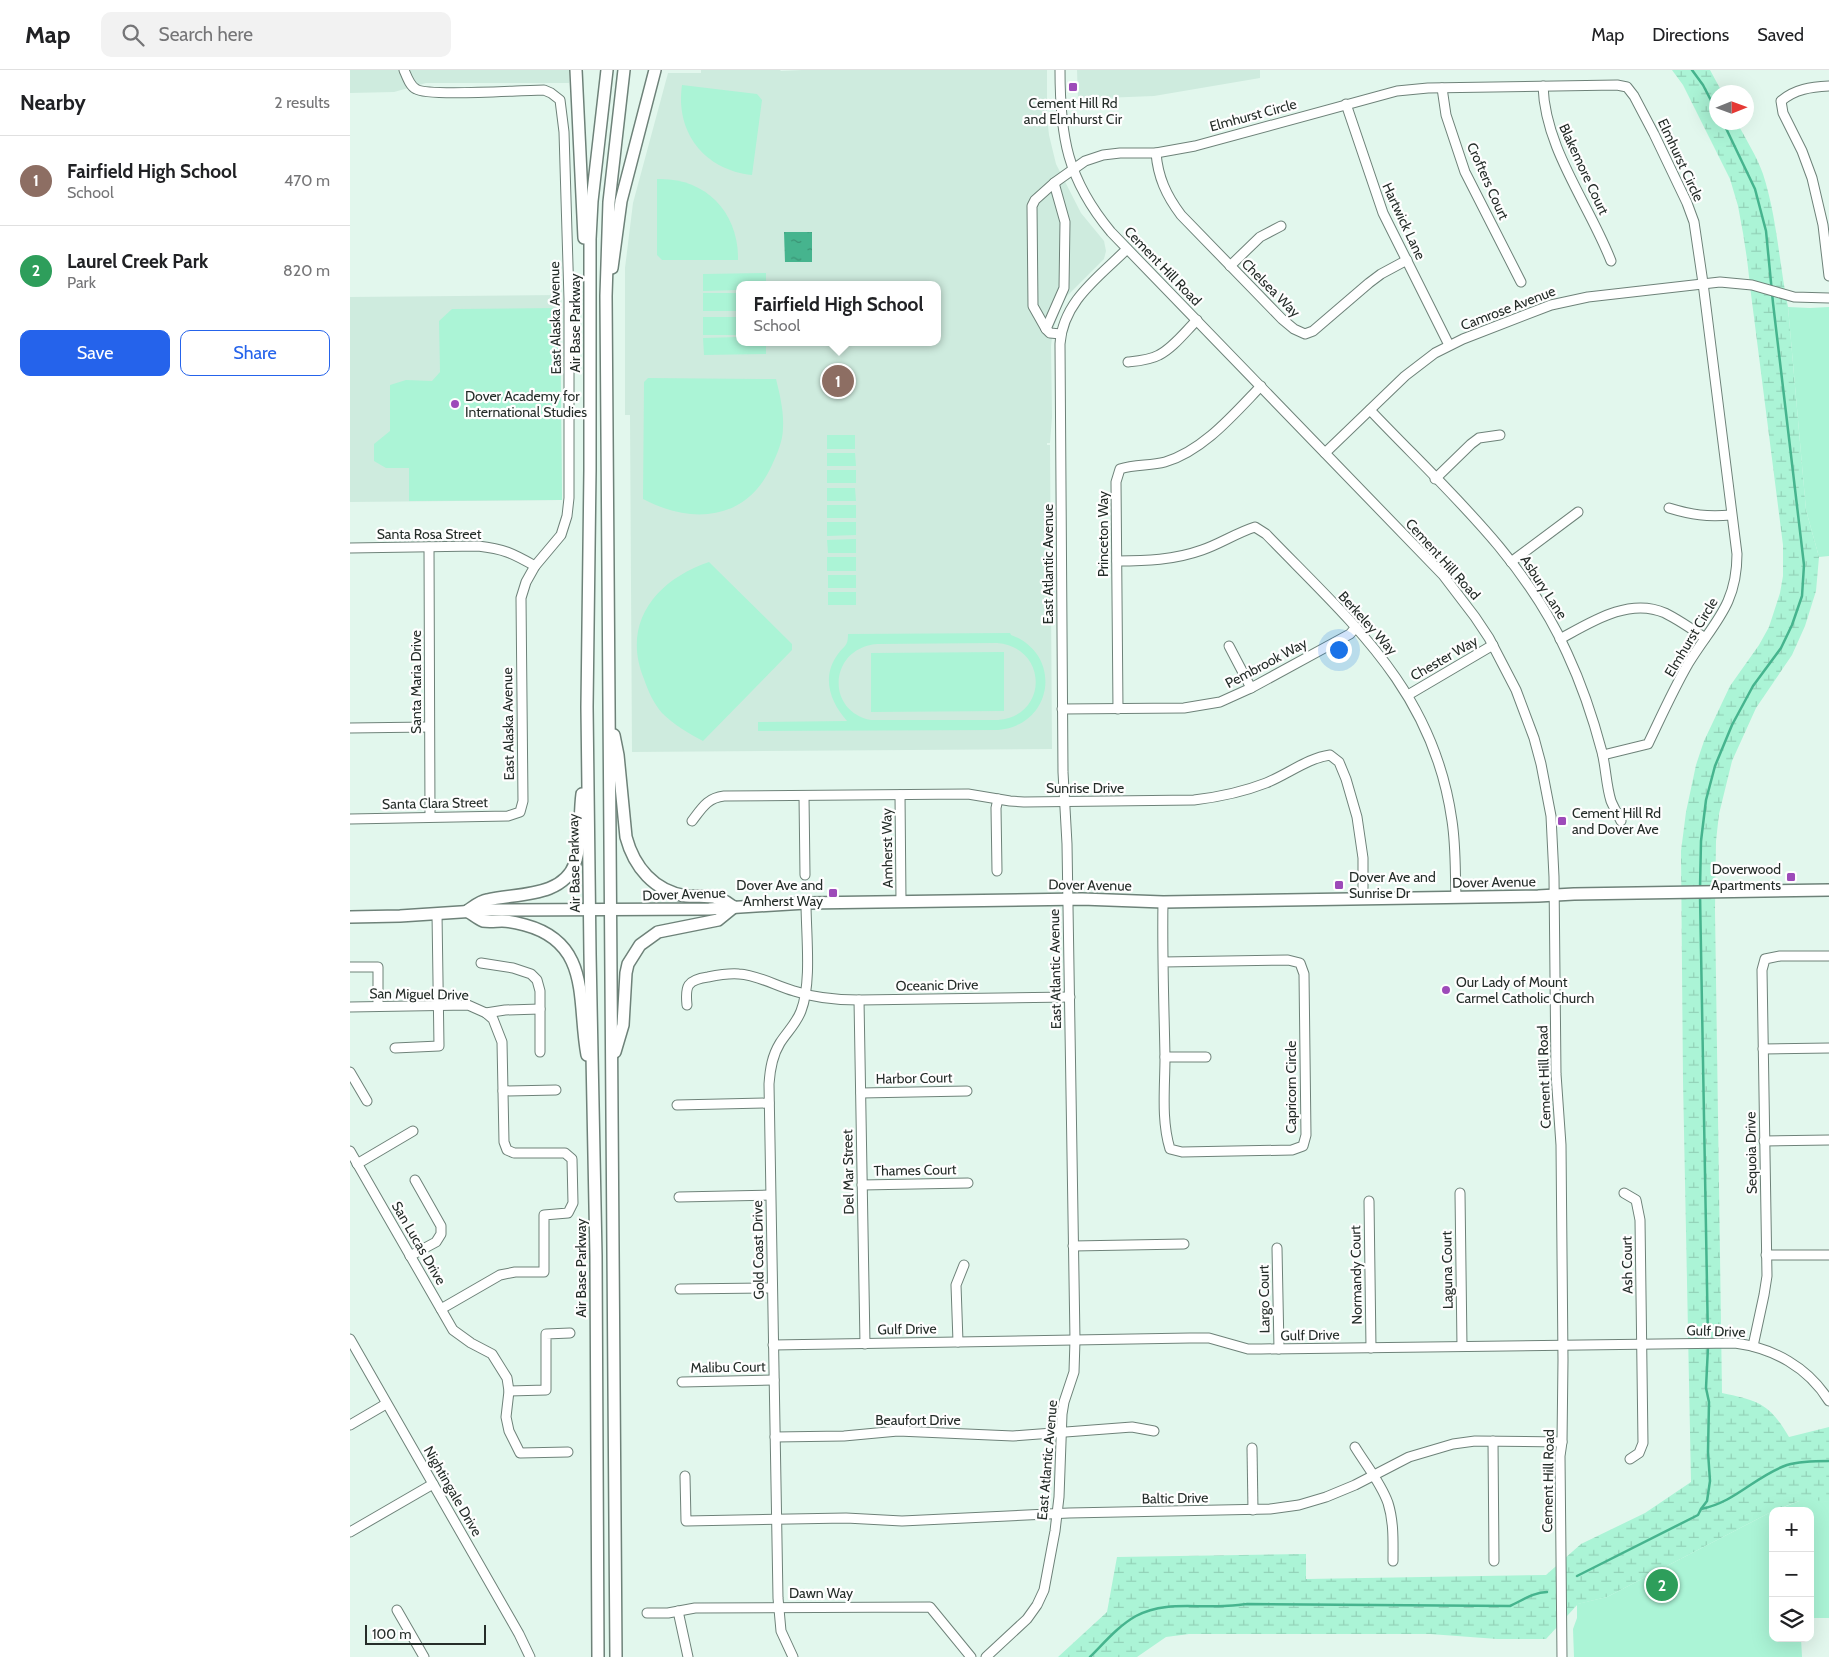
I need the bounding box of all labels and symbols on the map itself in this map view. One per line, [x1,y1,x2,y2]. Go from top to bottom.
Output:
marker: Cement Hill Rd and Elmhurst Cir [1067,81,1079,93]
north arrow [1709,85,1754,130]
place label: Cement Hill Rd and Elmhurst Cir [1024,94,1123,128]
street label: Elmhurst Circle [1207,95,1299,135]
street label: Elmhurst Circle [1654,116,1708,204]
street label: Blakemore Court [1555,121,1613,218]
street label: Crofters Court [1463,139,1513,223]
street label: Hartwick Lane [1378,179,1430,263]
street label: Cement Hill Road [1121,223,1205,309]
street label: Chelsea Way [1238,255,1304,321]
street label: East Alaska Avenue [545,261,565,375]
street label: Air Base Parkway [566,273,584,373]
street label: Camrose Avenue [1458,282,1558,334]
pin: 1 [822,362,854,400]
place label: Dover Academy for International Studies [465,387,587,421]
marker: Dover Academy for International Studies [449,398,461,410]
street label: Princeton Way [1094,491,1112,577]
street label: East Atlantic Avenue [1039,504,1057,624]
street label: Cement Hill Road [1402,515,1484,603]
street label: Santa Rosa Street [377,525,482,543]
street label: Asbury Lane [1517,552,1571,622]
street label: Berkeley Way [1335,587,1401,659]
street label: Elmhurst Circle [1660,594,1722,680]
street label: Santa Maria Drive [407,630,425,734]
street label: Chester Way [1407,632,1481,684]
street label: Pembrook Way [1222,634,1310,692]
your location [1326,637,1352,663]
street label: East Alaska Avenue [498,667,518,781]
street label: Sunrise Drive [1046,779,1124,797]
street label: Santa Clara Street [382,793,488,813]
place label: Cement Hill Rd and Dover Ave [1572,804,1661,838]
street label: Amherst Way [877,808,897,888]
street label: Air Base Parkway [564,813,584,913]
marker: Cement Hill Rd and Dover Ave [1556,815,1568,827]
place label: Doverwood Apartments [1711,860,1781,894]
place label: Dover Ave and Sunrise Dr [1349,868,1436,902]
marker: Doverwood Apartments [1785,871,1797,883]
street label: Dover Avenue [1452,872,1536,892]
street label: Dover Avenue [1048,875,1132,895]
place label: Dover Ave and Amherst Way [736,876,823,910]
marker: Dover Ave and Sunrise Dr [1333,879,1345,891]
street label: Dover Avenue [642,884,726,904]
marker: Dover Ave and Amherst Way [827,887,839,899]
street label: East Atlantic Avenue [1045,909,1065,1029]
place label: Our Lady of Mount Carmel Catholic Church [1456,973,1594,1007]
street label: Oceanic Drive [896,975,978,995]
street label: San Miguel Drive [369,984,469,1004]
marker: Our Lady of Mount Carmel Catholic Church [1440,984,1452,996]
street label: Cement Hill Road [1533,1025,1555,1129]
street label: Capricorn Circle [1282,1041,1300,1133]
street label: Harbor Court [876,1068,953,1088]
street label: Sequoia Drive [1741,1112,1761,1194]
street label: Del Mar Street [838,1129,858,1215]
street label: Thames Court [874,1160,957,1180]
street label: San Lucas Drive [388,1198,450,1288]
street label: Gold Coast Drive [748,1200,768,1300]
street label: Air Base Parkway [572,1218,590,1318]
street label: Normandy Court [1346,1225,1366,1325]
street label: Laguna Court [1437,1230,1457,1309]
street label: Ash Court [1617,1236,1637,1294]
street label: Largo Court [1254,1264,1274,1333]
street label: Gulf Drive [877,1319,937,1339]
street label: Gulf Drive [1686,1321,1746,1341]
street label: Gulf Drive [1280,1325,1340,1345]
street label: Malibu Court [690,1357,766,1377]
street label: East Atlantic Avenue [1033,1399,1061,1521]
street label: Beaufort Drive [875,1411,961,1429]
street label: Cement Hill Road [1538,1429,1558,1533]
street label: Nightingale Drive [420,1443,486,1539]
street label: Baltic Drive [1141,1488,1209,1508]
pin: 2 [1646,1566,1678,1604]
street label: Dawn Way [789,1584,853,1602]
scale bar [365,1622,486,1645]

